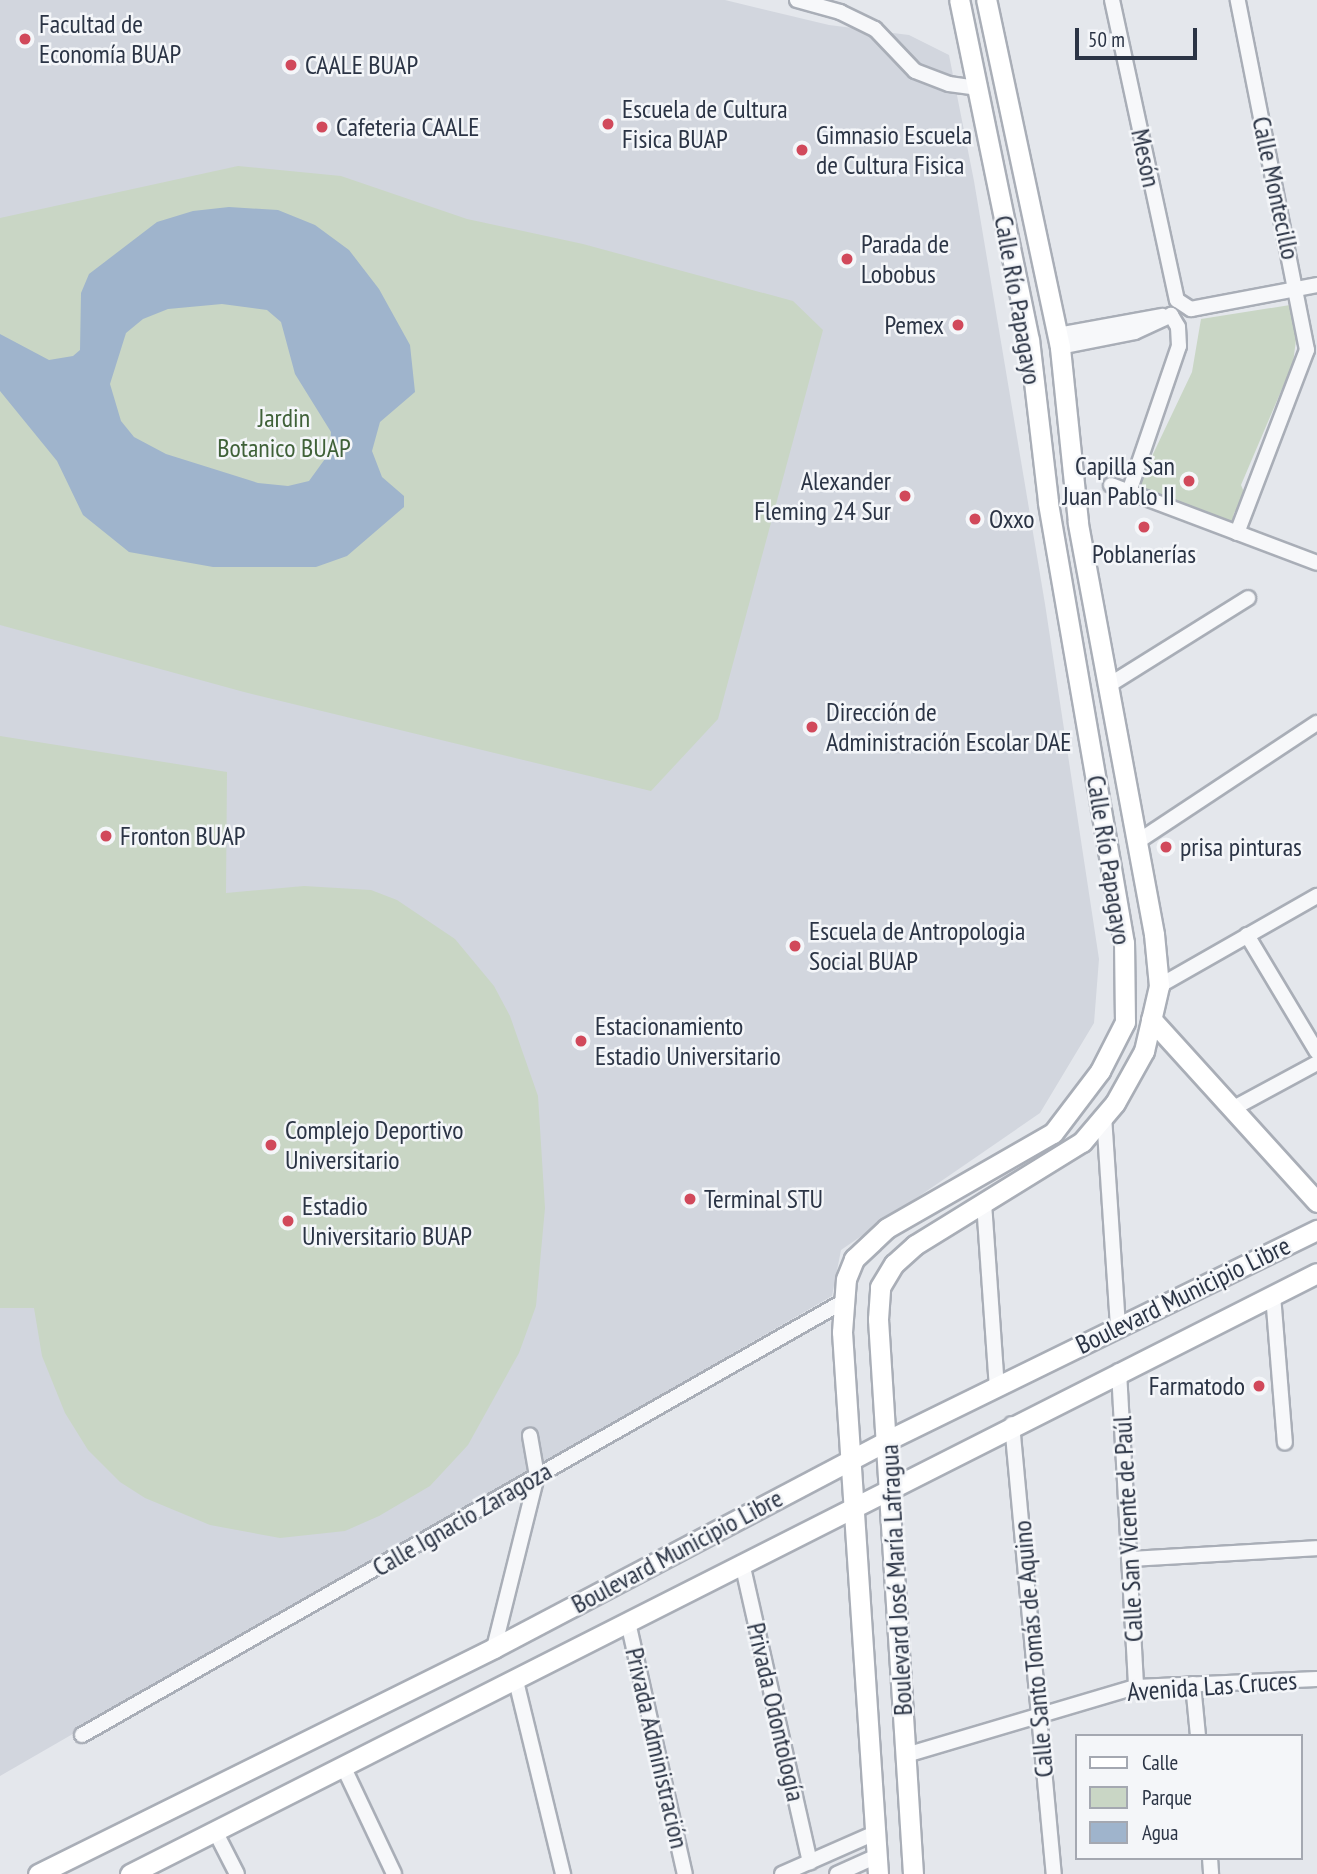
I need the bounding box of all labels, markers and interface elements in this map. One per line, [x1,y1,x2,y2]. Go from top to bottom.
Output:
place label: Facultad de Economía BUAP [39,8,181,70]
scale bar [1079,14,1202,58]
text: 50 m [1088,26,1125,53]
marker: Facultad de Economía BUAP [17,31,33,47]
place label: CAALE BUAP [305,49,418,81]
marker: CAALE BUAP [283,57,299,73]
place label: Escuela de Cultura Fisica BUAP [622,93,788,154]
place label: Cafeteria CAALE [336,111,479,143]
street label: Calle Montecillo [1246,114,1306,262]
marker: Escuela de Cultura Fisica BUAP [600,116,616,132]
marker: Cafeteria CAALE [314,119,330,135]
place label: Gimnasio Escuela de Cultura Fisica [816,119,972,180]
street label: Mesón [1125,126,1167,190]
marker: Gimnasio Escuela de Cultura Fisica [794,142,810,158]
street label: Calle Río Papagayo [988,213,1048,387]
place label: Parada de Lobobus [861,228,949,290]
marker: Parada de Lobobus [839,251,855,267]
place label: Pemex [884,309,944,341]
marker: Pemex [950,317,966,333]
park label: Jardin Botanico BUAP [217,402,351,464]
place label: Capilla San Juan Pablo II [1062,450,1175,512]
place label: Alexander Fleming 24 Sur [754,465,891,526]
marker: Capilla San Juan Pablo II [1181,473,1197,489]
marker: Alexander Fleming 24 Sur [897,488,913,504]
place label: Oxxo [989,503,1034,535]
marker: Oxxo [967,511,983,527]
marker: Poblanerías [1136,519,1152,535]
place label: Poblanerías [1092,538,1196,570]
place label: Dirección de Administración Escolar DAE [826,696,1071,758]
marker: Dirección de Administración Escolar DAE [804,719,820,735]
street label: Calle Río Papagayo [1080,773,1138,947]
place label: Fronton BUAP [120,820,245,852]
marker: Fronton BUAP [98,828,114,844]
place label: prisa pinturas [1180,831,1302,863]
marker: prisa pinturas [1158,839,1174,855]
place label: Escuela de Antropologia Social BUAP [809,915,1026,976]
marker: Escuela de Antropologia Social BUAP [787,938,803,954]
place label: Estacionamiento Estadio Universitario [595,1010,781,1072]
marker: Estacionamiento Estadio Universitario [573,1033,589,1049]
place label: Complejo Deportivo Universitario [285,1114,464,1176]
marker: Complejo Deportivo Universitario [263,1137,279,1153]
place label: Terminal STU [704,1183,823,1215]
place label: Estadio Universitario BUAP [302,1190,472,1252]
marker: Terminal STU [682,1191,698,1207]
marker: Estadio Universitario BUAP [280,1213,296,1229]
street label: Boulevard Municipio Libre [1071,1230,1295,1360]
place label: Farmatodo [1149,1370,1245,1402]
marker: Farmatodo [1251,1378,1267,1394]
street label: Calle San Vicente de Paúl [1106,1415,1150,1643]
street label: Boulevard José María Lafragua [873,1444,919,1716]
street label: Calle Ignacio Zaragoza [367,1455,557,1583]
street label: Boulevard Municipio Libre [566,1482,788,1620]
street label: Calle Santo Tomás de Aquino [1006,1519,1060,1779]
street label: Privada Odontología [740,1620,812,1804]
street label: Privada Administración [619,1644,695,1852]
street label: Avenida Las Cruces [1126,1665,1298,1707]
legend [1076,1734,1303,1860]
text: Calle [1142,1749,1178,1776]
text: Parque [1142,1784,1192,1811]
text: Agua [1142,1819,1178,1846]

